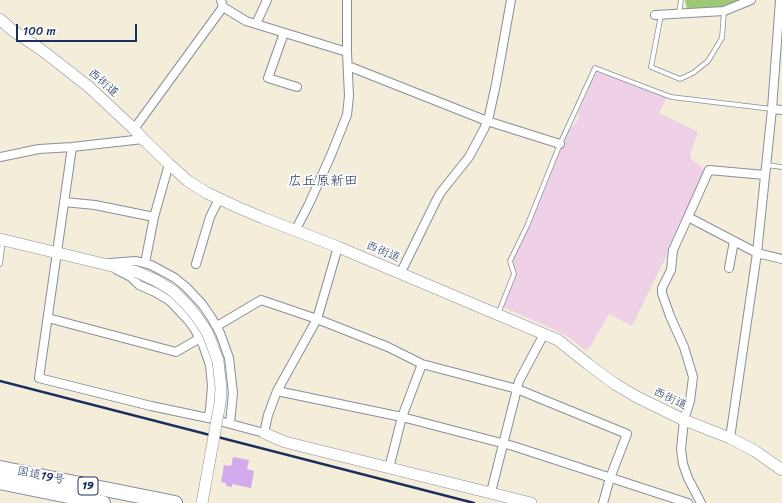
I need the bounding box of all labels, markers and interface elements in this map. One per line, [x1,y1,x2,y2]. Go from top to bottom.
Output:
scale bar [18,16,139,42]
text: 100 m [23,20,56,42]
street label: 西街道 [85,66,121,100]
district label: 広丘原新田 [288,173,358,189]
street label: 西街道 [364,238,402,266]
street label: 西街道 [651,385,689,413]
street label: 国道19号 [16,464,66,488]
road number: 19 [78,477,98,495]

